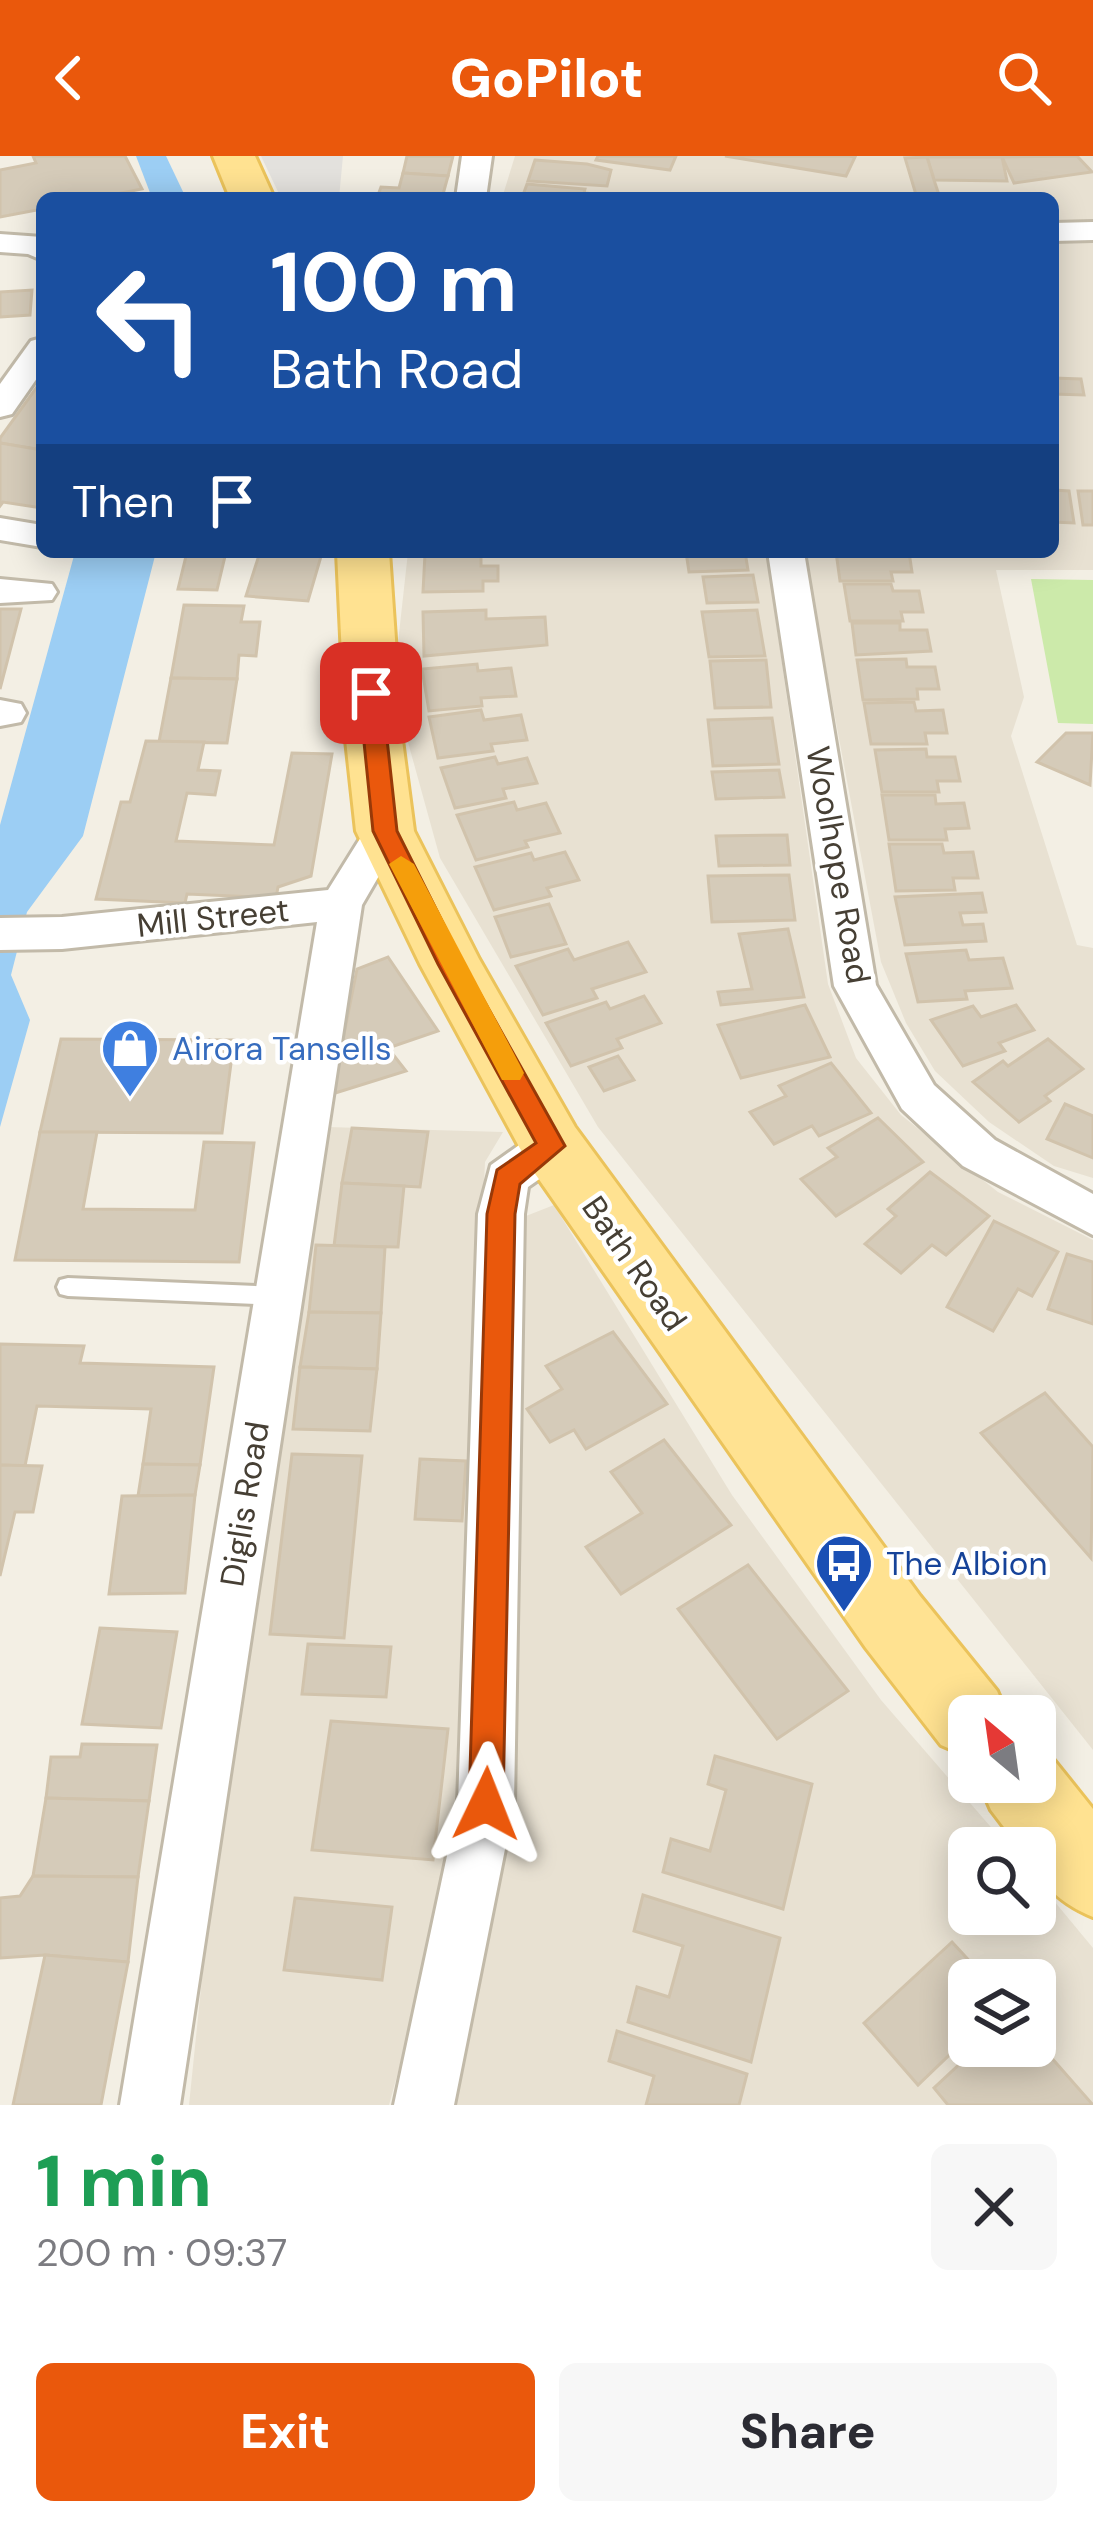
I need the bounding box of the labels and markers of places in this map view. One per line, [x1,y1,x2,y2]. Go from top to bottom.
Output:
pin [320,642,422,744]
shop icon: Airora Tansells [99,1017,161,1099]
place label: Airora Tansells [172,1027,391,1070]
bus stop icon: The Albion [813,1532,875,1614]
place label: The Albion [886,1542,1047,1585]

